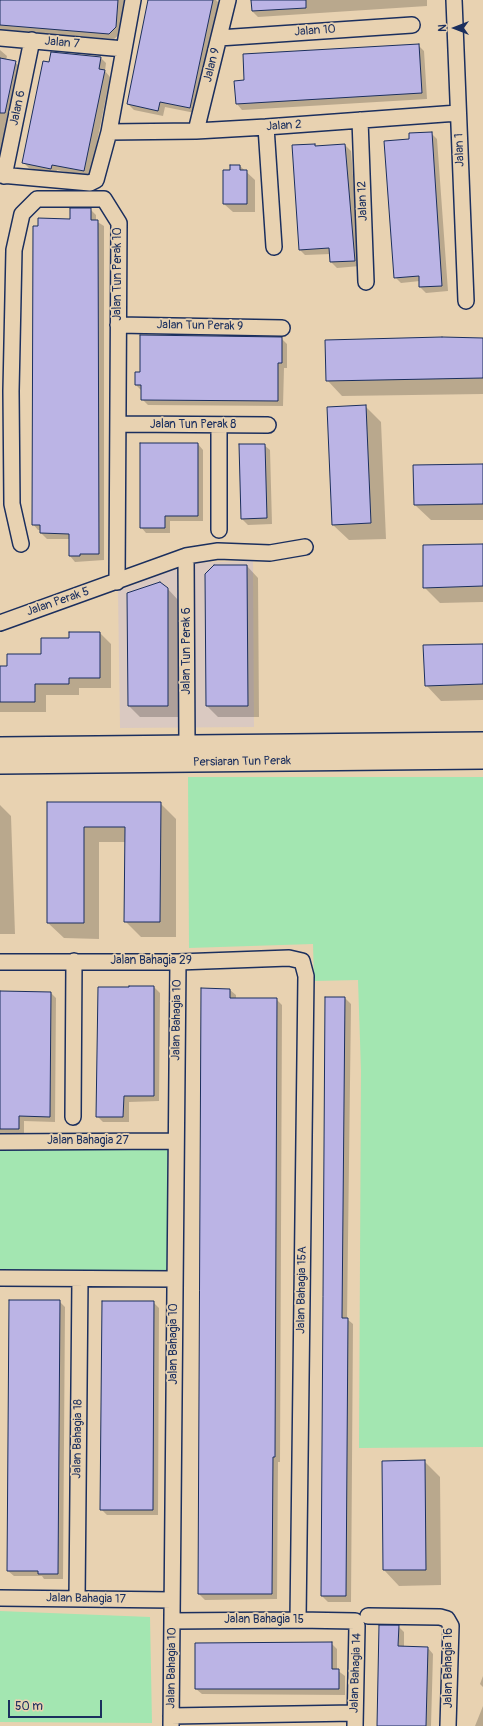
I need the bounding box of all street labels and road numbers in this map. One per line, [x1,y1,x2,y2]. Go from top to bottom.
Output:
street label: Jalan 10 [294,22,336,40]
street label: Jalan 7 [44,34,80,52]
street label: Jalan 9 [201,46,223,84]
street label: Jalan 6 [7,89,29,127]
street label: Jalan 2 [266,118,302,134]
street label: Jalan 1 [452,133,468,167]
street label: Jalan 12 [355,181,371,221]
street label: Jalan Tun Perak 10 [111,227,125,321]
street label: Jalan Tun Perak 9 [157,318,243,334]
street label: Jalan Tun Perak 8 [150,418,236,432]
street label: Jalan Perak 5 [25,585,91,619]
street label: Jalan Tun Perak 6 [180,607,194,695]
street label: Persiaran Tun Perak [193,754,291,770]
street label: Jalan Bahagia 29 [110,954,192,968]
street label: Jalan Bahagia 10 [169,979,185,1061]
street label: Jalan Bahagia 27 [47,1134,129,1148]
street label: Jalan Bahagia 15A [294,1246,310,1334]
street label: Jalan Bahagia 10 [167,1303,181,1385]
street label: Jalan Bahagia 18 [70,1399,86,1479]
street label: Jalan Bahagia 17 [46,1591,126,1607]
street label: Jalan Bahagia 15 [224,1613,304,1627]
street label: Jalan Bahagia 10 [164,1627,180,1709]
street label: Jalan Bahagia 16 [442,1628,456,1708]
street label: Jalan Bahagia 14 [347,1633,365,1713]

